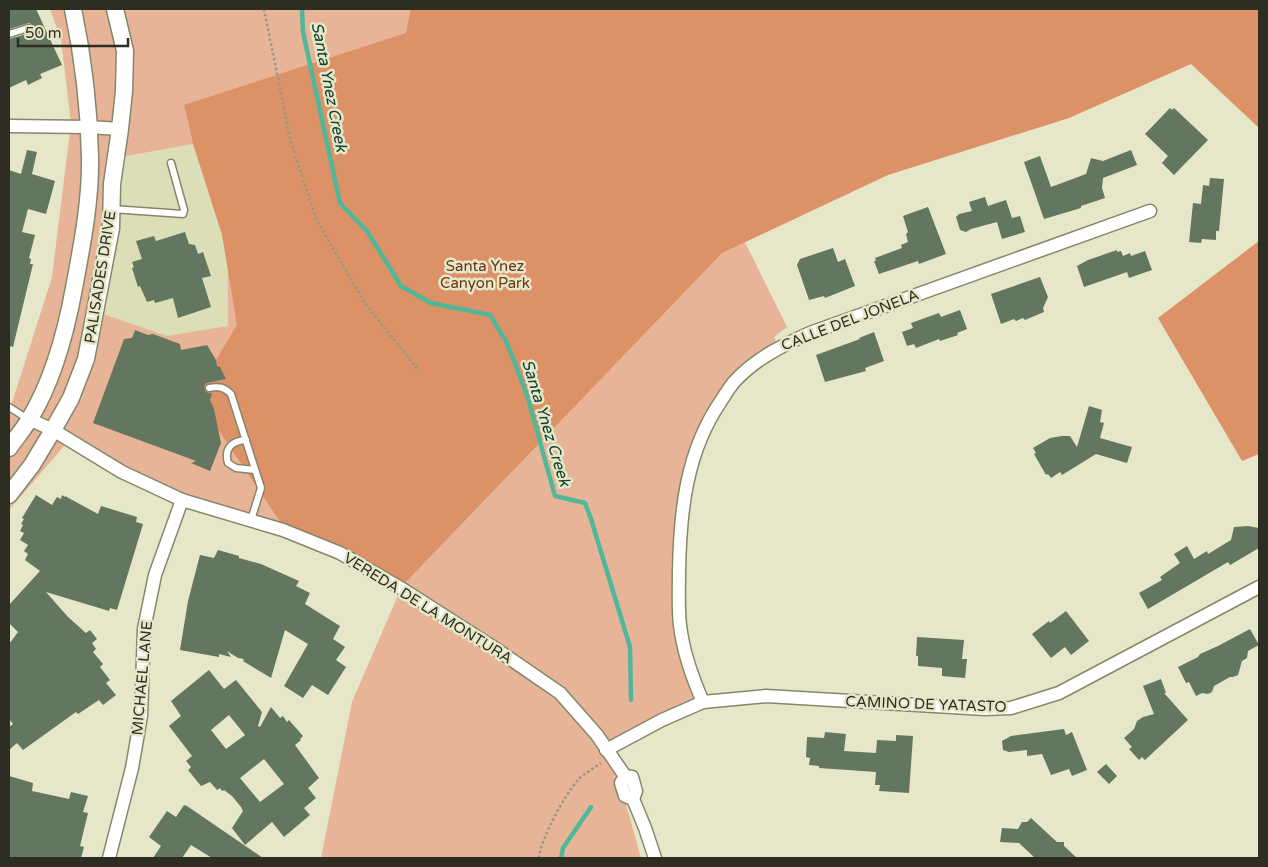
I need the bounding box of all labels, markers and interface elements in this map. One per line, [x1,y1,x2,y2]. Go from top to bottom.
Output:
scale bar [18,15,128,47]
water label: Santa Ynez Creek [307,21,352,155]
text: 50 m [25,24,62,42]
street label: PALISADES DRIVE [81,209,119,345]
park label: Santa Ynez Canyon Park [440,257,530,292]
street label: CALLE DEL JONELA [779,285,921,355]
water label: Santa Ynez Creek [517,357,575,490]
street label: VEREDA DE LA MONTURA [340,549,516,667]
street label: MICHAEL LANE [128,620,156,736]
street label: CAMINO DE YATASTO [845,692,1007,716]

